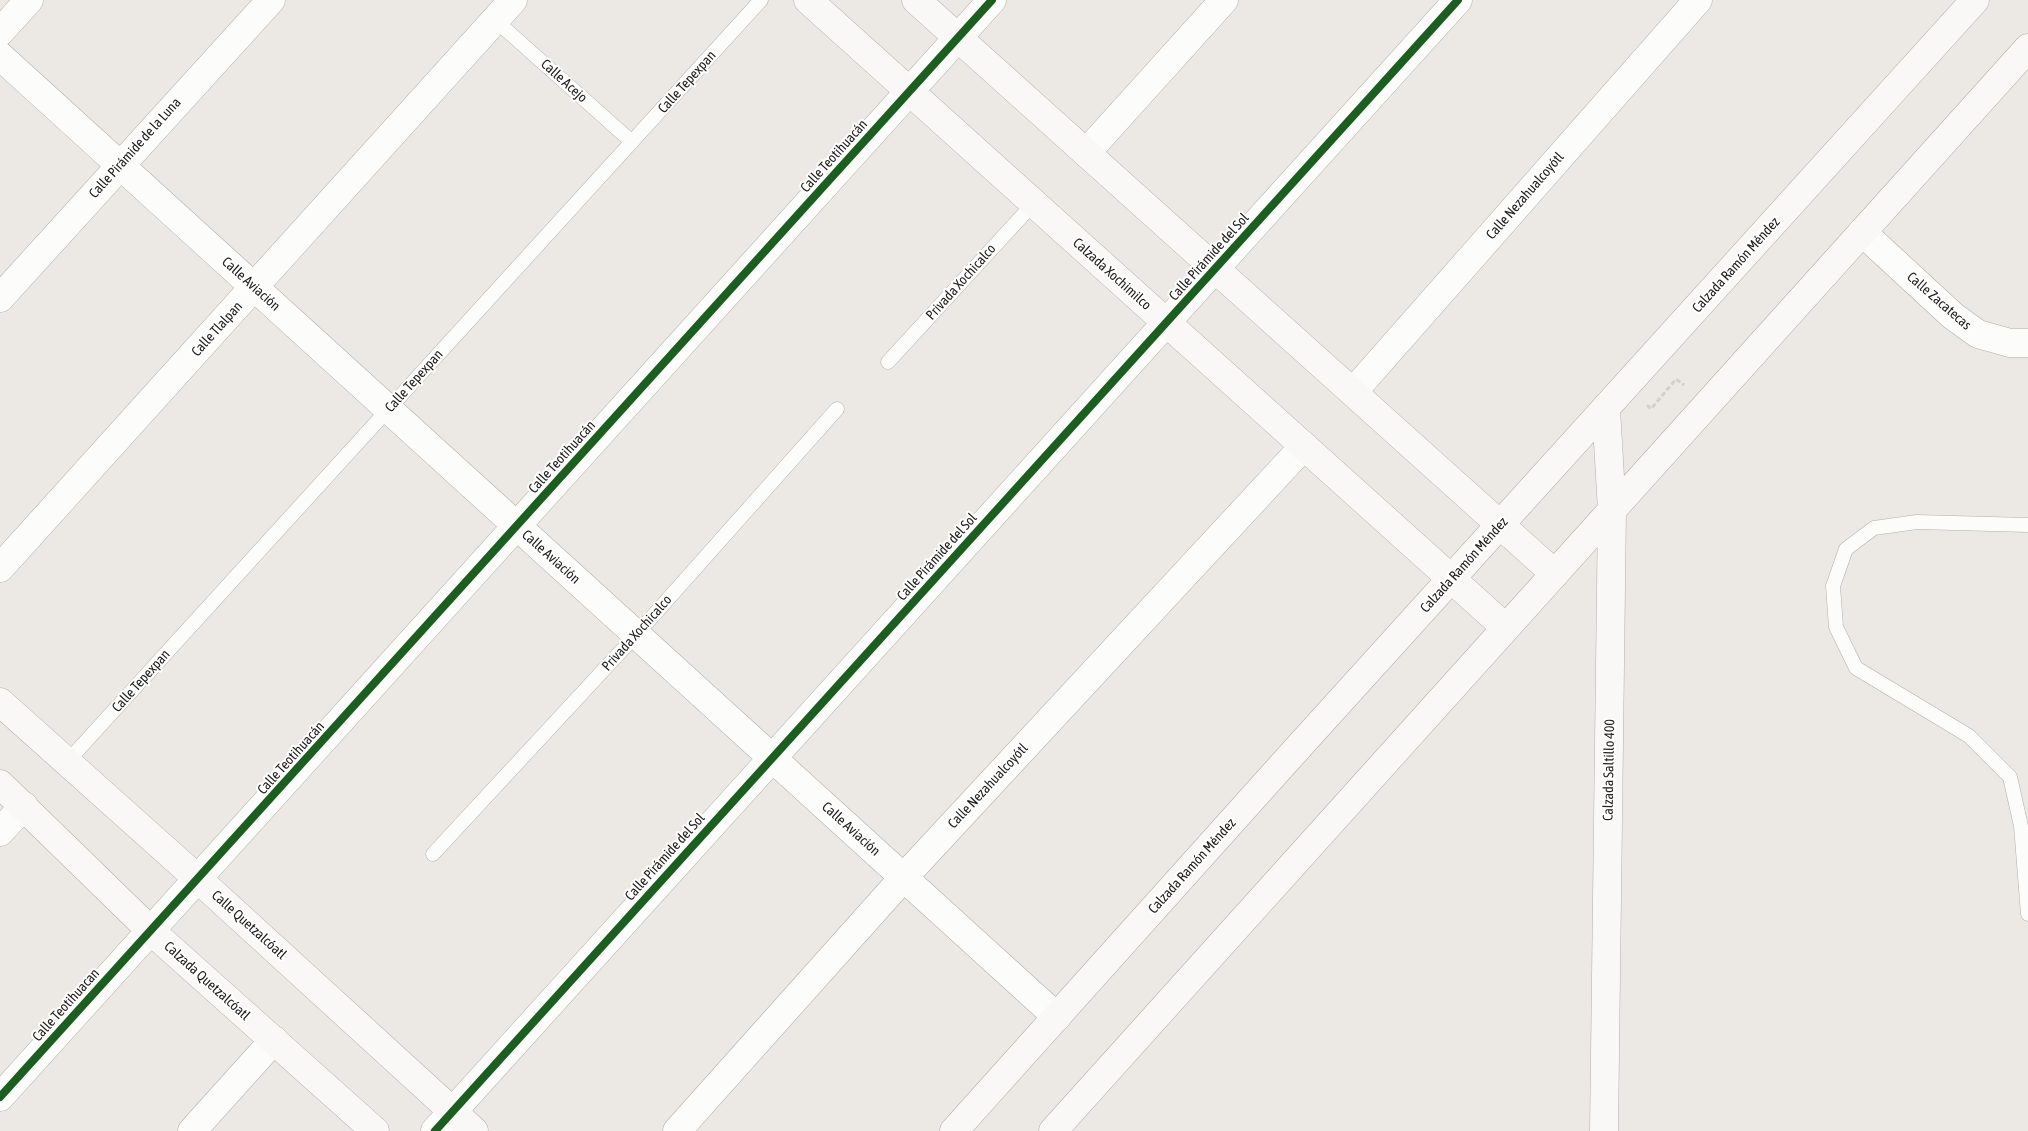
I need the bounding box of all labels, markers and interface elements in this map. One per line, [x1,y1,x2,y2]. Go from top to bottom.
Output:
street label: Calle Tepexpan [655,47,719,117]
street label: Calle Acejo [537,56,591,106]
street label: Calle Pirámide de la Luna [86,94,184,202]
street label: Calle Teotihuacán [797,116,871,196]
street label: Calle Nezahualcoyótl [1483,149,1567,243]
street label: Calle Pirámide del Sol [1165,210,1253,304]
street label: Calzada Ramón Méndez [1689,214,1783,316]
street label: Calzada Xochimilco [1069,234,1155,314]
street label: Privada Xochicalco [923,241,999,323]
street label: Calle Aviación [218,254,284,314]
street label: Calle Zacatecas [1903,269,1975,333]
street label: Calle Tlalpan [188,298,246,360]
street label: Calle Tepexpan [382,346,446,416]
street label: Calle Teotihuacán [525,417,599,497]
street label: Calle Pirámide del Sol [893,510,981,604]
street label: Calzada Ramón Méndez [1417,514,1511,616]
street label: Calle Aviación [518,527,584,587]
street label: Privada Xochicalco [599,592,675,674]
street label: Calle Tepexpan [109,646,173,716]
street label: Calle Teotihuacán [254,718,328,798]
street label: Calzada Saltillo 400 [1600,719,1618,821]
street label: Calle Nezahualcoyótl [944,740,1032,832]
street label: Calle Aviación [818,799,884,859]
street label: Calle Pirámide del Sol [621,810,709,904]
street label: Calzada Ramón Méndez [1145,815,1239,917]
street label: Calle Quetzalcóatl [208,887,290,963]
street label: Calzada Quetzalcóatl [161,938,253,1024]
street label: Calle Teotihuacan [29,965,103,1045]

